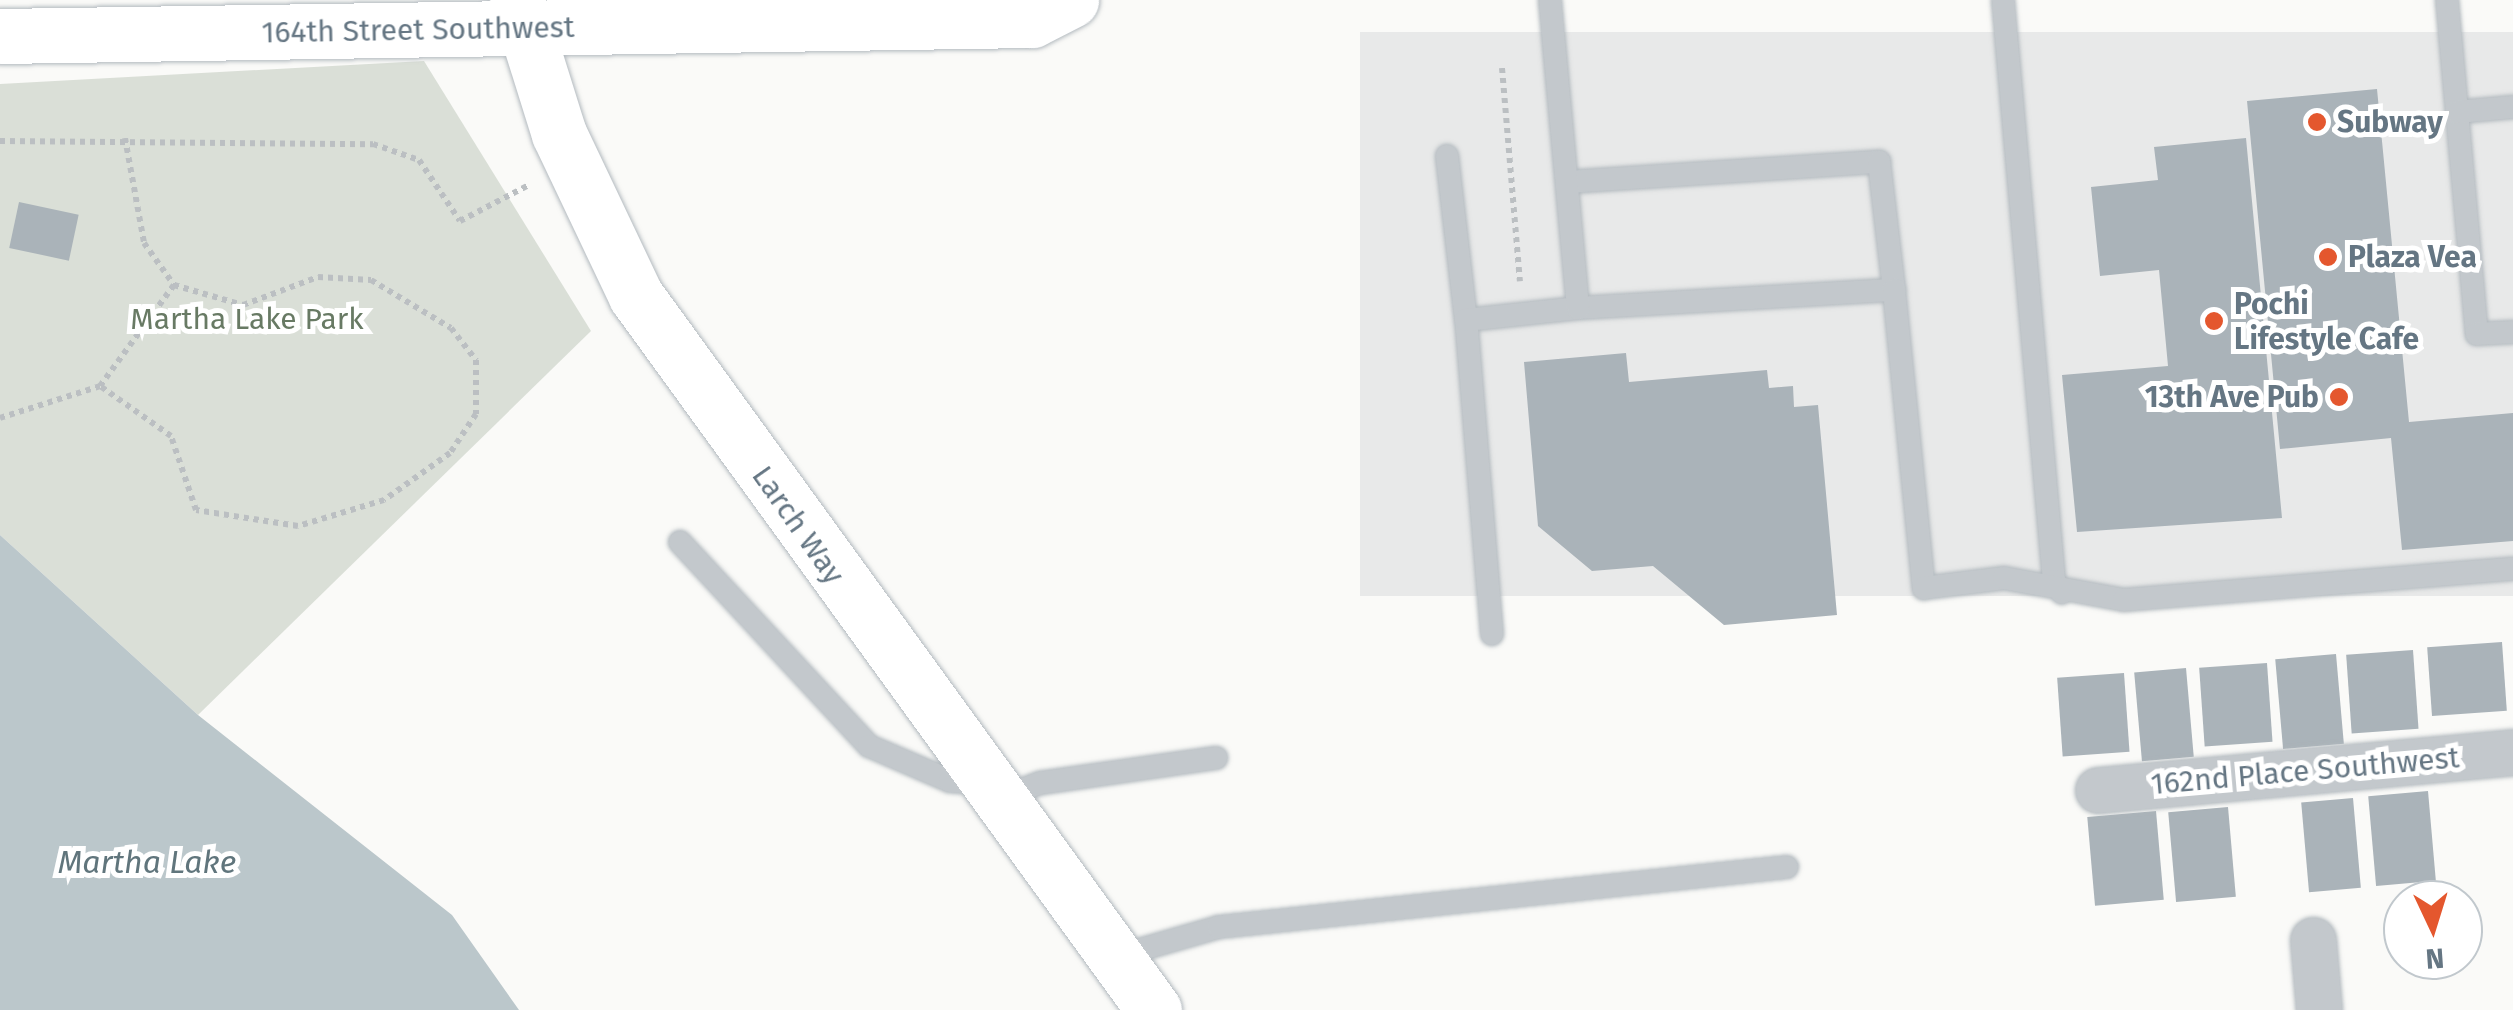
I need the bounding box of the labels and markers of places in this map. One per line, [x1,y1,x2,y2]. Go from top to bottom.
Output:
place label: Subway [2337,104,2443,140]
marker: Subway [2306,111,2328,133]
place label: Plaza Vea [2348,239,2477,275]
marker: Plaza Vea [2317,246,2339,268]
place label: Pochi Lifestyle Cafe [2234,286,2419,356]
marker: Pochi Lifestyle Cafe [2203,310,2225,332]
place label: 13th Ave Pub [2145,379,2319,415]
marker: 13th Ave Pub [2328,386,2350,408]

